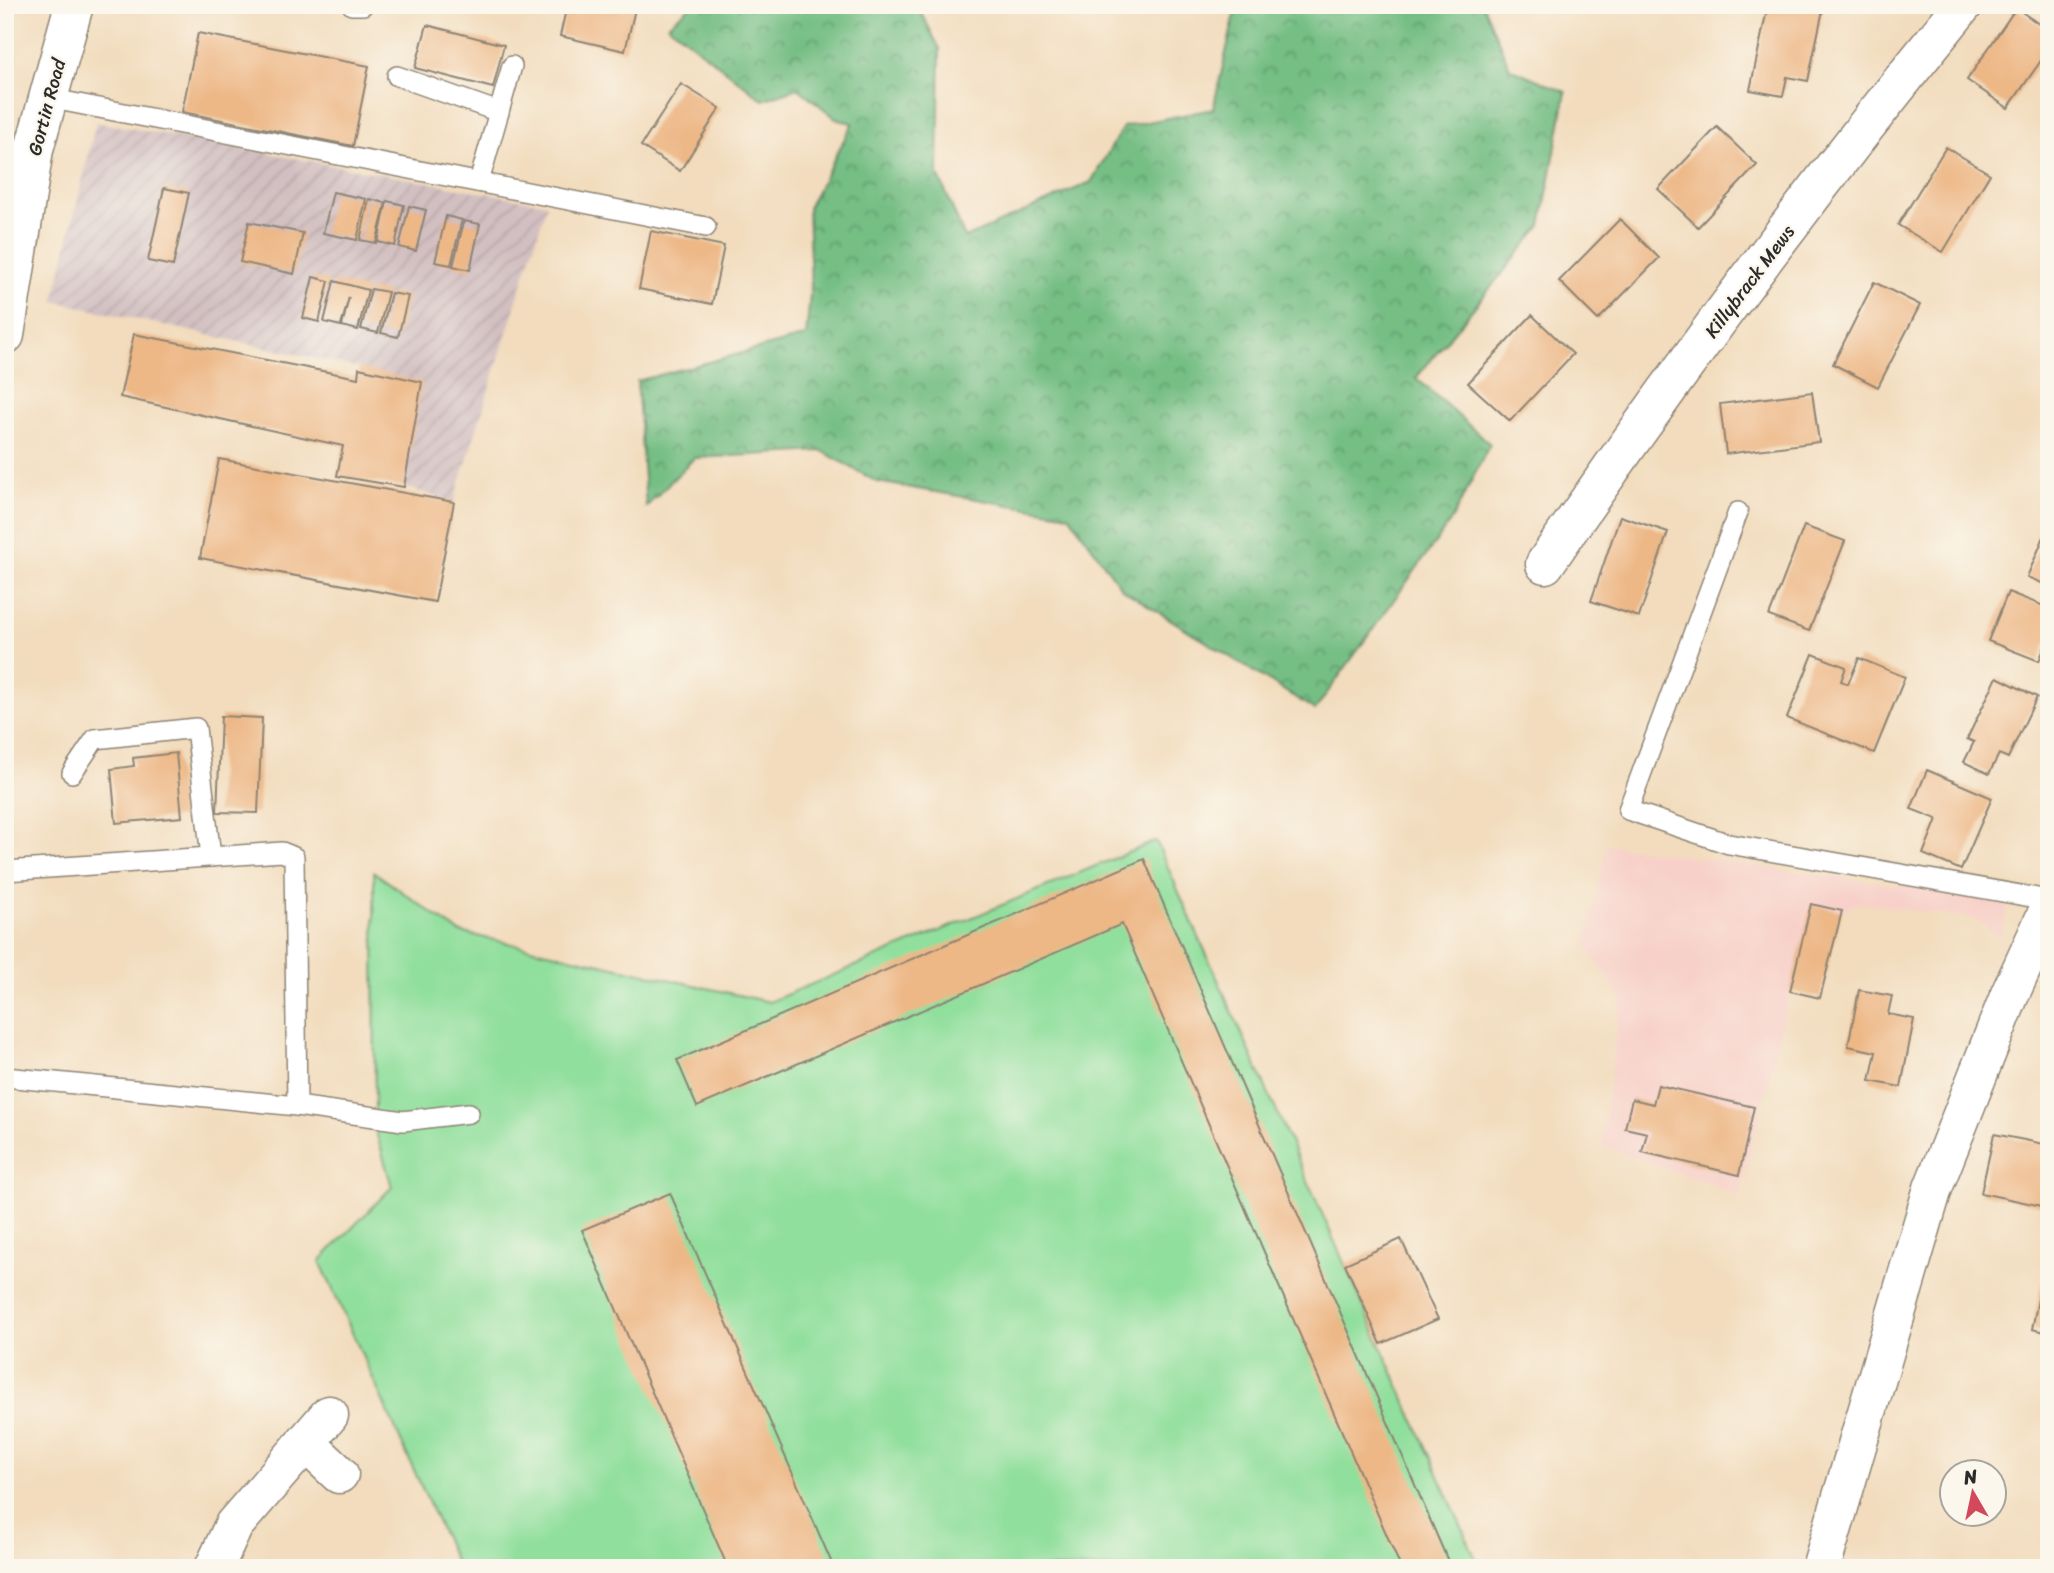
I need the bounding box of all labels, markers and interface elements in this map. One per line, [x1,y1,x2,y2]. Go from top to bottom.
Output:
street label: Gortin Road [18,53,76,159]
street label: Killybrack Mews [1696,217,1803,345]
north arrow [1938,1458,2008,1528]
text: N [1960,1459,1980,1494]

